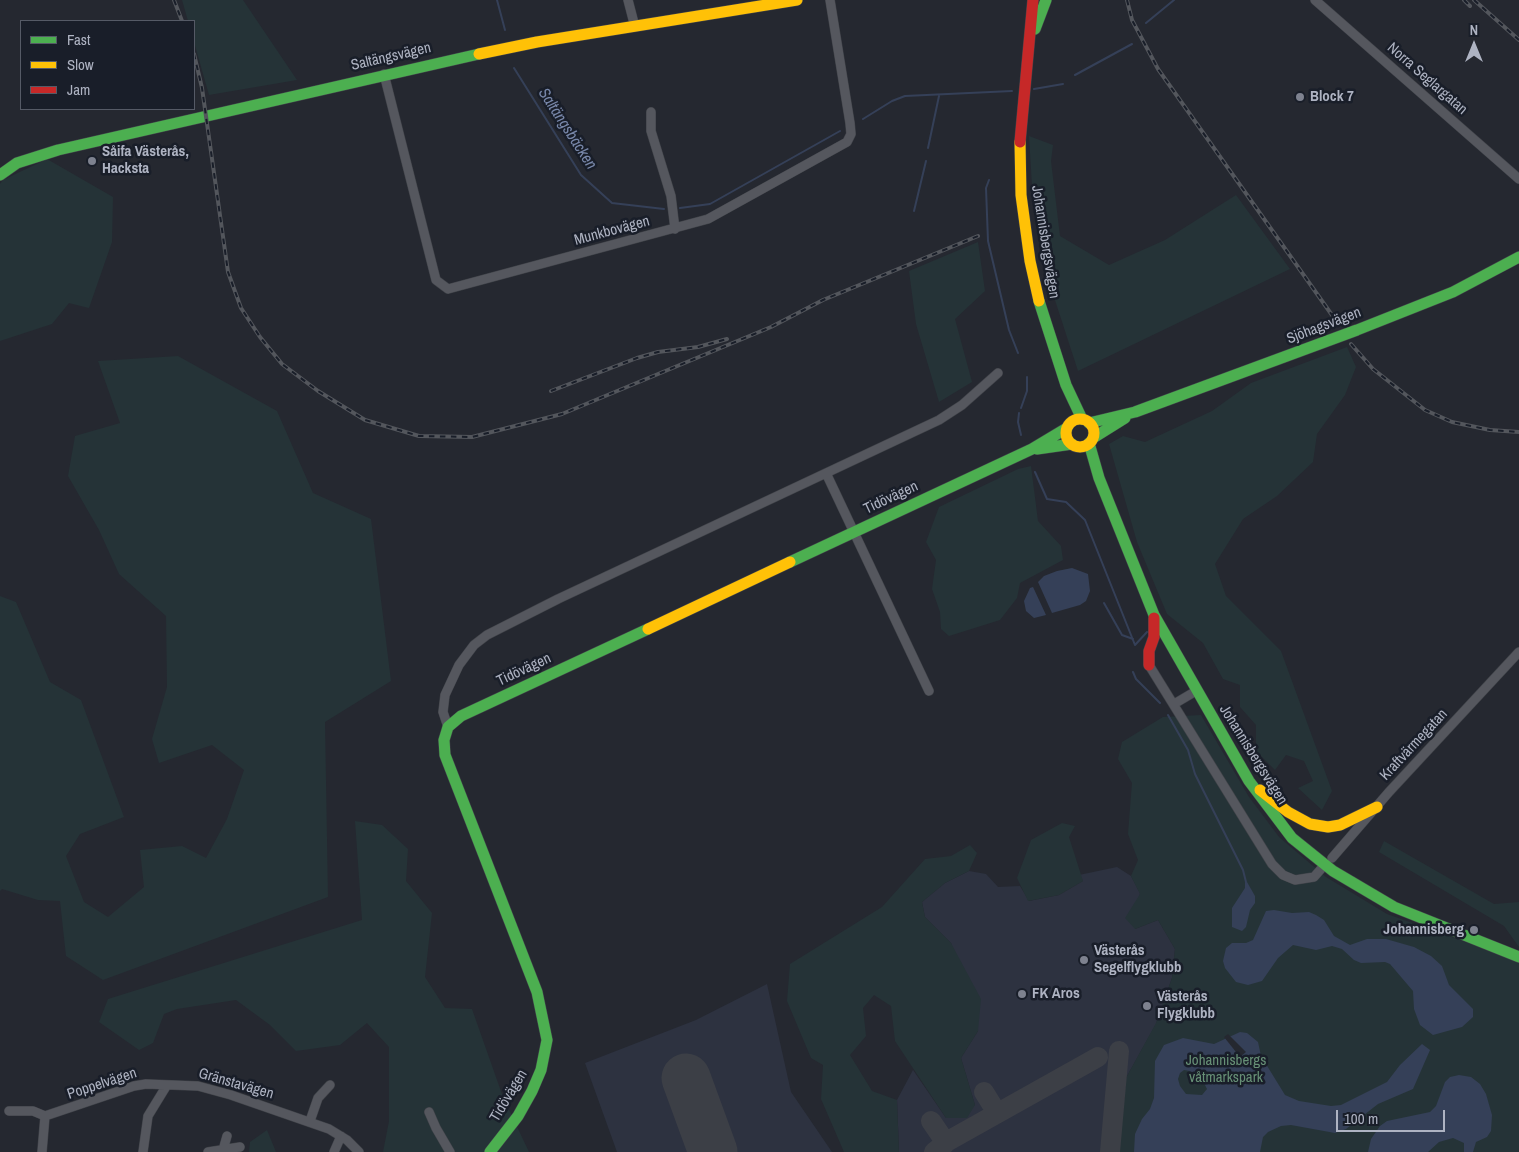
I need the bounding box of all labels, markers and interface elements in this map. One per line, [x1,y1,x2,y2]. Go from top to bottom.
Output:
legend [20,20,195,110]
north arrow [1449,20,1499,70]
text: N [1470,21,1478,39]
text: Fast [67,29,90,50]
street label: Saltängsvägen [349,39,433,75]
street label: Norra Seglargatan [1383,39,1471,119]
text: Slow [67,54,94,75]
text: Jam [67,79,90,100]
water label: Saltängsbäcken [534,85,600,173]
place label: Block 7 [1310,88,1354,106]
marker: Block 7 [1294,91,1306,103]
place label: Såifa Västerås, Hacksta [102,143,189,178]
marker: Såifa Västerås, Hacksta [86,155,98,167]
street label: Johannisbergsvägen [1027,184,1063,300]
street label: Munkbovägen [572,212,652,250]
street label: Sjöhagsvägen [1284,304,1364,348]
street label: Tidövägen [861,478,921,518]
street label: Tidövägen [494,650,554,690]
street label: Johannisbergsvägen [1215,702,1291,808]
street label: Kraftvärmegatan [1376,706,1452,784]
place label: Johannisberg [1383,921,1464,939]
marker: Johannisberg [1468,924,1480,936]
place label: Västerås Segelflygklubb [1094,942,1181,977]
marker: Västerås Segelflygklubb [1078,954,1090,966]
place label: FK Aros [1032,985,1080,1003]
marker: FK Aros [1016,988,1028,1000]
place label: Västerås Flygklubb [1157,988,1215,1023]
marker: Västerås Flygklubb [1141,1000,1153,1012]
park label: Johannisbergs våtmarkspark [1186,1052,1266,1087]
street label: Poppelvägen [65,1064,139,1104]
street label: Gränstavägen [196,1065,276,1103]
street label: Tidövägen [486,1067,532,1125]
scale bar [1339,1100,1448,1132]
text: 100 m [1344,1108,1378,1129]

